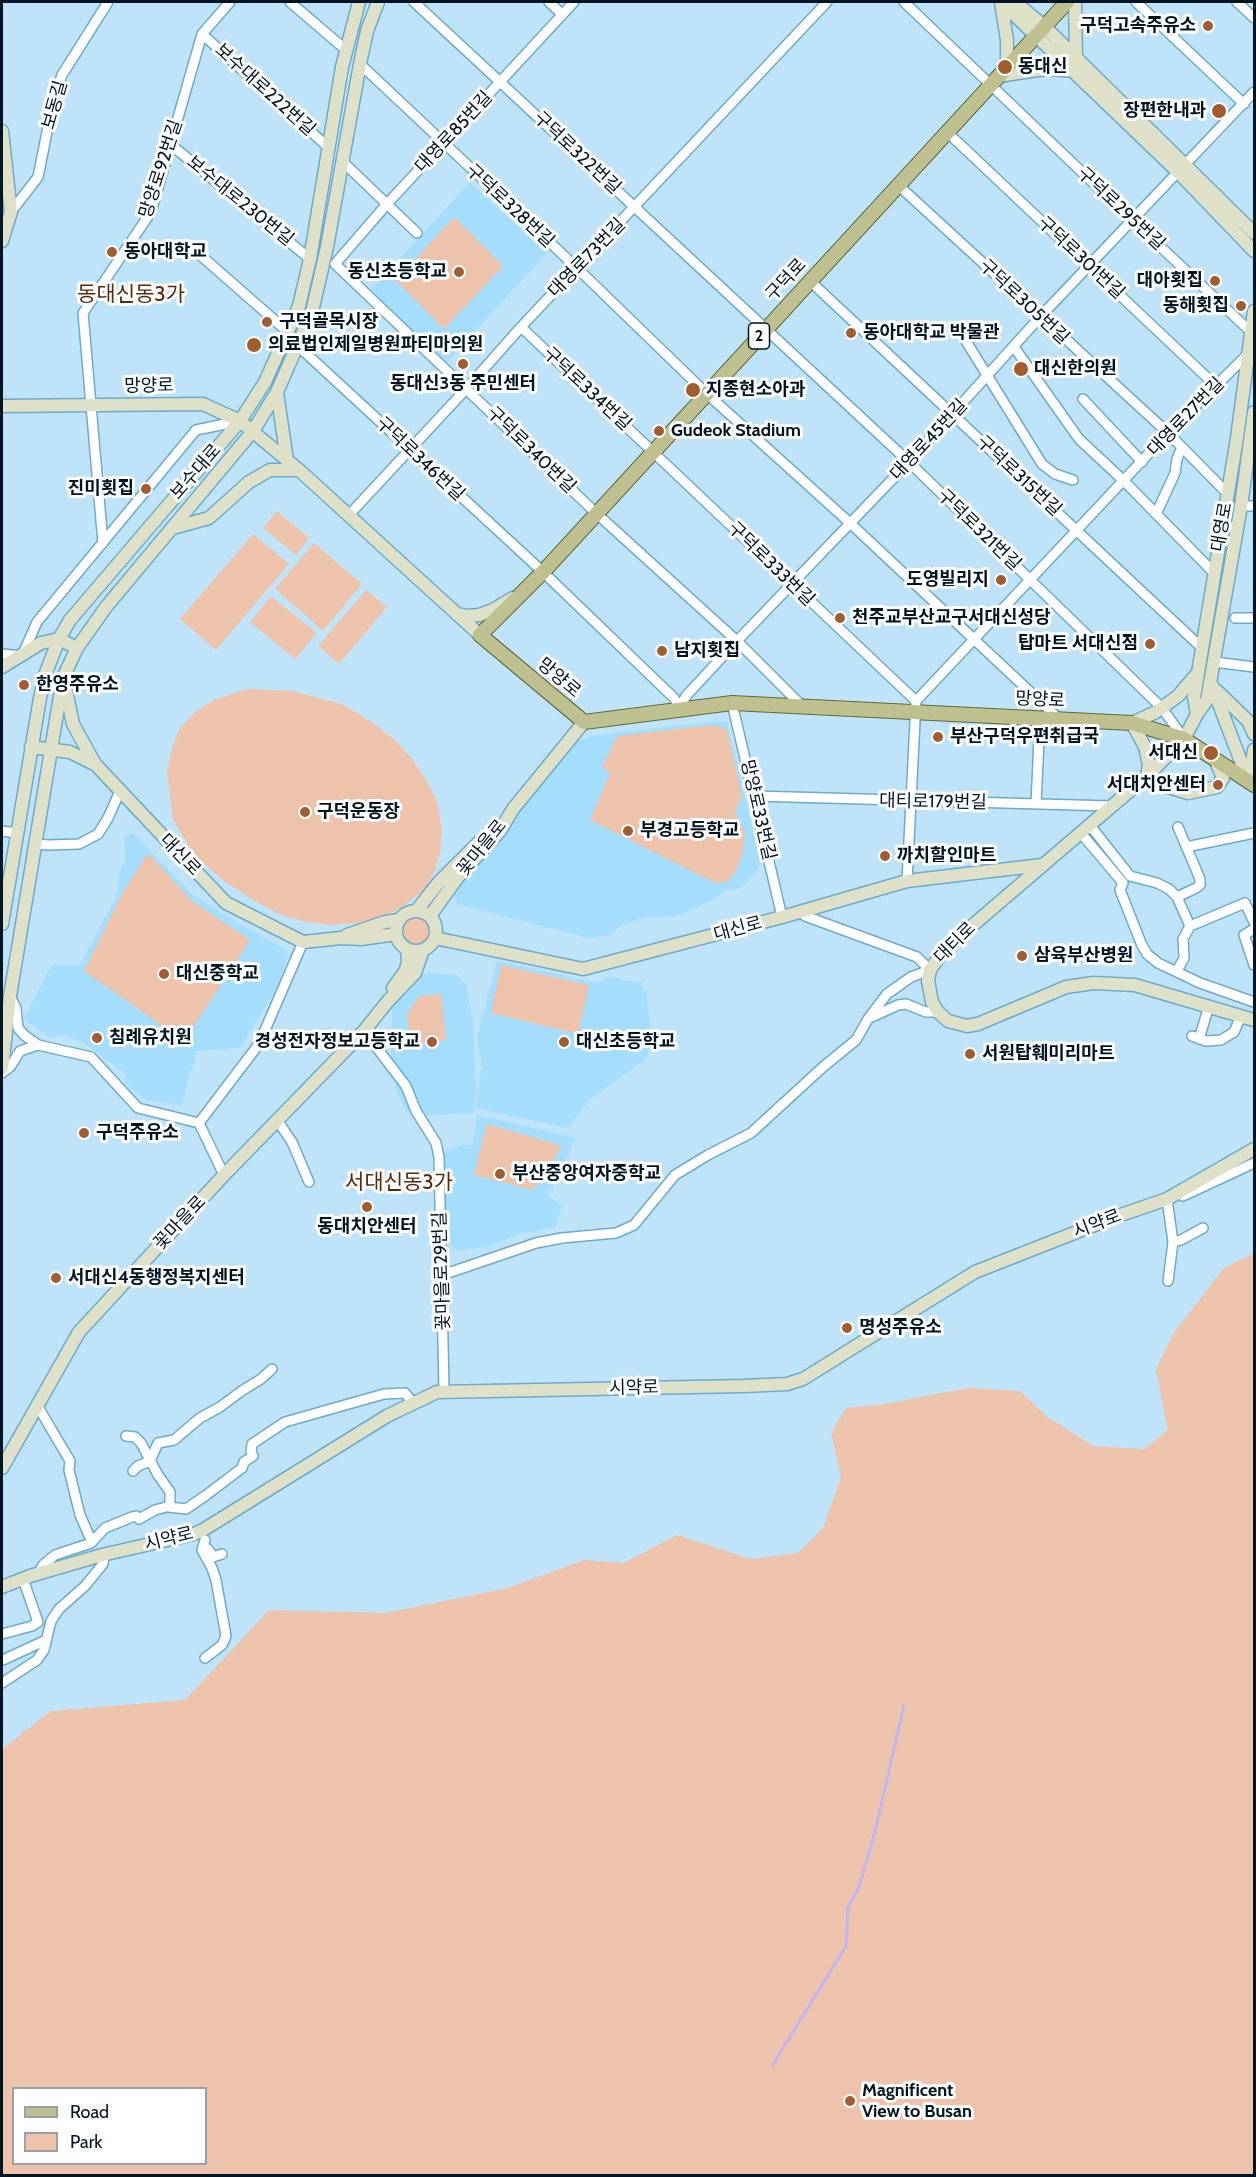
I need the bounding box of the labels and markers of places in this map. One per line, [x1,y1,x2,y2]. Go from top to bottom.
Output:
place label: 구덕고속주유소 [1080,15,1196,37]
marker: 구덕고속주유소 [1201,19,1215,33]
place label: 동대신 [1018,56,1068,78]
marker: 동대신 [996,58,1014,76]
place label: 장편한내과 [1123,100,1206,122]
marker: 장편한내과 [1210,102,1228,120]
place label: 동아대학교 [124,241,207,263]
marker: 동아대학교 [105,245,119,259]
place label: 동신초등학교 [348,261,447,283]
marker: 동신초등학교 [452,265,466,279]
place label: 대아횟집 [1137,270,1203,292]
marker: 대아횟집 [1208,274,1222,288]
place label: 동해횟집 [1163,295,1229,317]
marker: 동해횟집 [1234,299,1248,313]
place label: 구덕골목시장 [279,311,378,333]
marker: 구덕골목시장 [260,315,274,329]
place label: 동아대학교 박물관 [863,322,1000,344]
marker: 동아대학교 박물관 [844,326,858,340]
place label: 의료법인제일병원파티마의원 [268,334,483,356]
marker: 의료법인제일병원파티마의원 [245,336,263,354]
marker: 동대신3동 주민센터 [456,357,470,371]
place label: 대신한의원 [1034,358,1117,380]
marker: 대신한의원 [1012,360,1030,378]
place label: 동대신3동 주민센터 [390,373,536,395]
place label: 지종현소아과 [706,379,805,401]
marker: 지종현소아과 [684,381,702,399]
place label: Gudeok Stadium [671,420,801,442]
marker: Gudeok Stadium [652,424,666,438]
place label: 진미횟집 [68,478,134,500]
marker: 진미횟집 [139,482,153,496]
place label: 도영빌리지 [906,569,989,591]
marker: 도영빌리지 [994,573,1008,587]
place label: 천주교부산교구서대신성당 [852,607,1051,629]
marker: 천주교부산교구서대신성당 [833,611,847,625]
place label: 탑마트 서대신점 [1018,633,1138,655]
marker: 탑마트 서대신점 [1143,637,1157,651]
place label: 남지횟집 [674,640,740,662]
marker: 남지횟집 [655,644,669,658]
place label: 한영주유소 [36,674,119,696]
marker: 한영주유소 [17,678,31,692]
place label: 부산구덕우편취급국 [950,726,1099,748]
marker: 부산구덕우편취급국 [931,730,945,744]
place label: 서대신 [1148,742,1198,764]
marker: 서대신 [1202,744,1220,762]
place label: 서대치안센터 [1107,774,1206,796]
marker: 서대치안센터 [1211,778,1225,792]
place label: 구덕운동장 [317,801,400,823]
marker: 구덕운동장 [298,805,312,819]
place label: 부경고등학교 [640,820,739,842]
marker: 부경고등학교 [621,824,635,838]
place label: 까치할인마트 [897,845,996,867]
marker: 까치할인마트 [878,849,892,863]
place label: 삼육부산병원 [1034,945,1133,967]
marker: 삼육부산병원 [1015,949,1029,963]
place label: 대신중학교 [176,963,259,985]
marker: 대신중학교 [157,967,171,981]
place label: 침례유치원 [109,1027,192,1049]
marker: 침례유치원 [90,1031,104,1045]
place label: 경성전자정보고등학교 [254,1031,420,1053]
place label: 대신초등학교 [576,1031,675,1053]
marker: 경성전자정보고등학교 [425,1035,439,1049]
marker: 대신초등학교 [557,1035,571,1049]
place label: 서원탑훼미리마트 [982,1043,1114,1065]
marker: 서원탑훼미리마트 [963,1047,977,1061]
place label: 구덕주유소 [96,1122,179,1144]
marker: 구덕주유소 [77,1126,91,1140]
place label: 부산중앙여자중학교 [512,1163,661,1185]
marker: 부산중앙여자중학교 [493,1167,507,1181]
marker: 동대치안센터 [360,1200,374,1214]
place label: 동대치안센터 [317,1216,417,1238]
place label: 서대신4동행정복지센터 [68,1267,245,1289]
marker: 서대신4동행정복지센터 [49,1271,63,1285]
place label: 명성주유소 [859,1317,942,1339]
marker: 명성주유소 [840,1321,854,1335]
place label: Magnificent View to Busan [862,2080,972,2122]
marker: Magnificent View to Busan [843,2094,857,2108]

